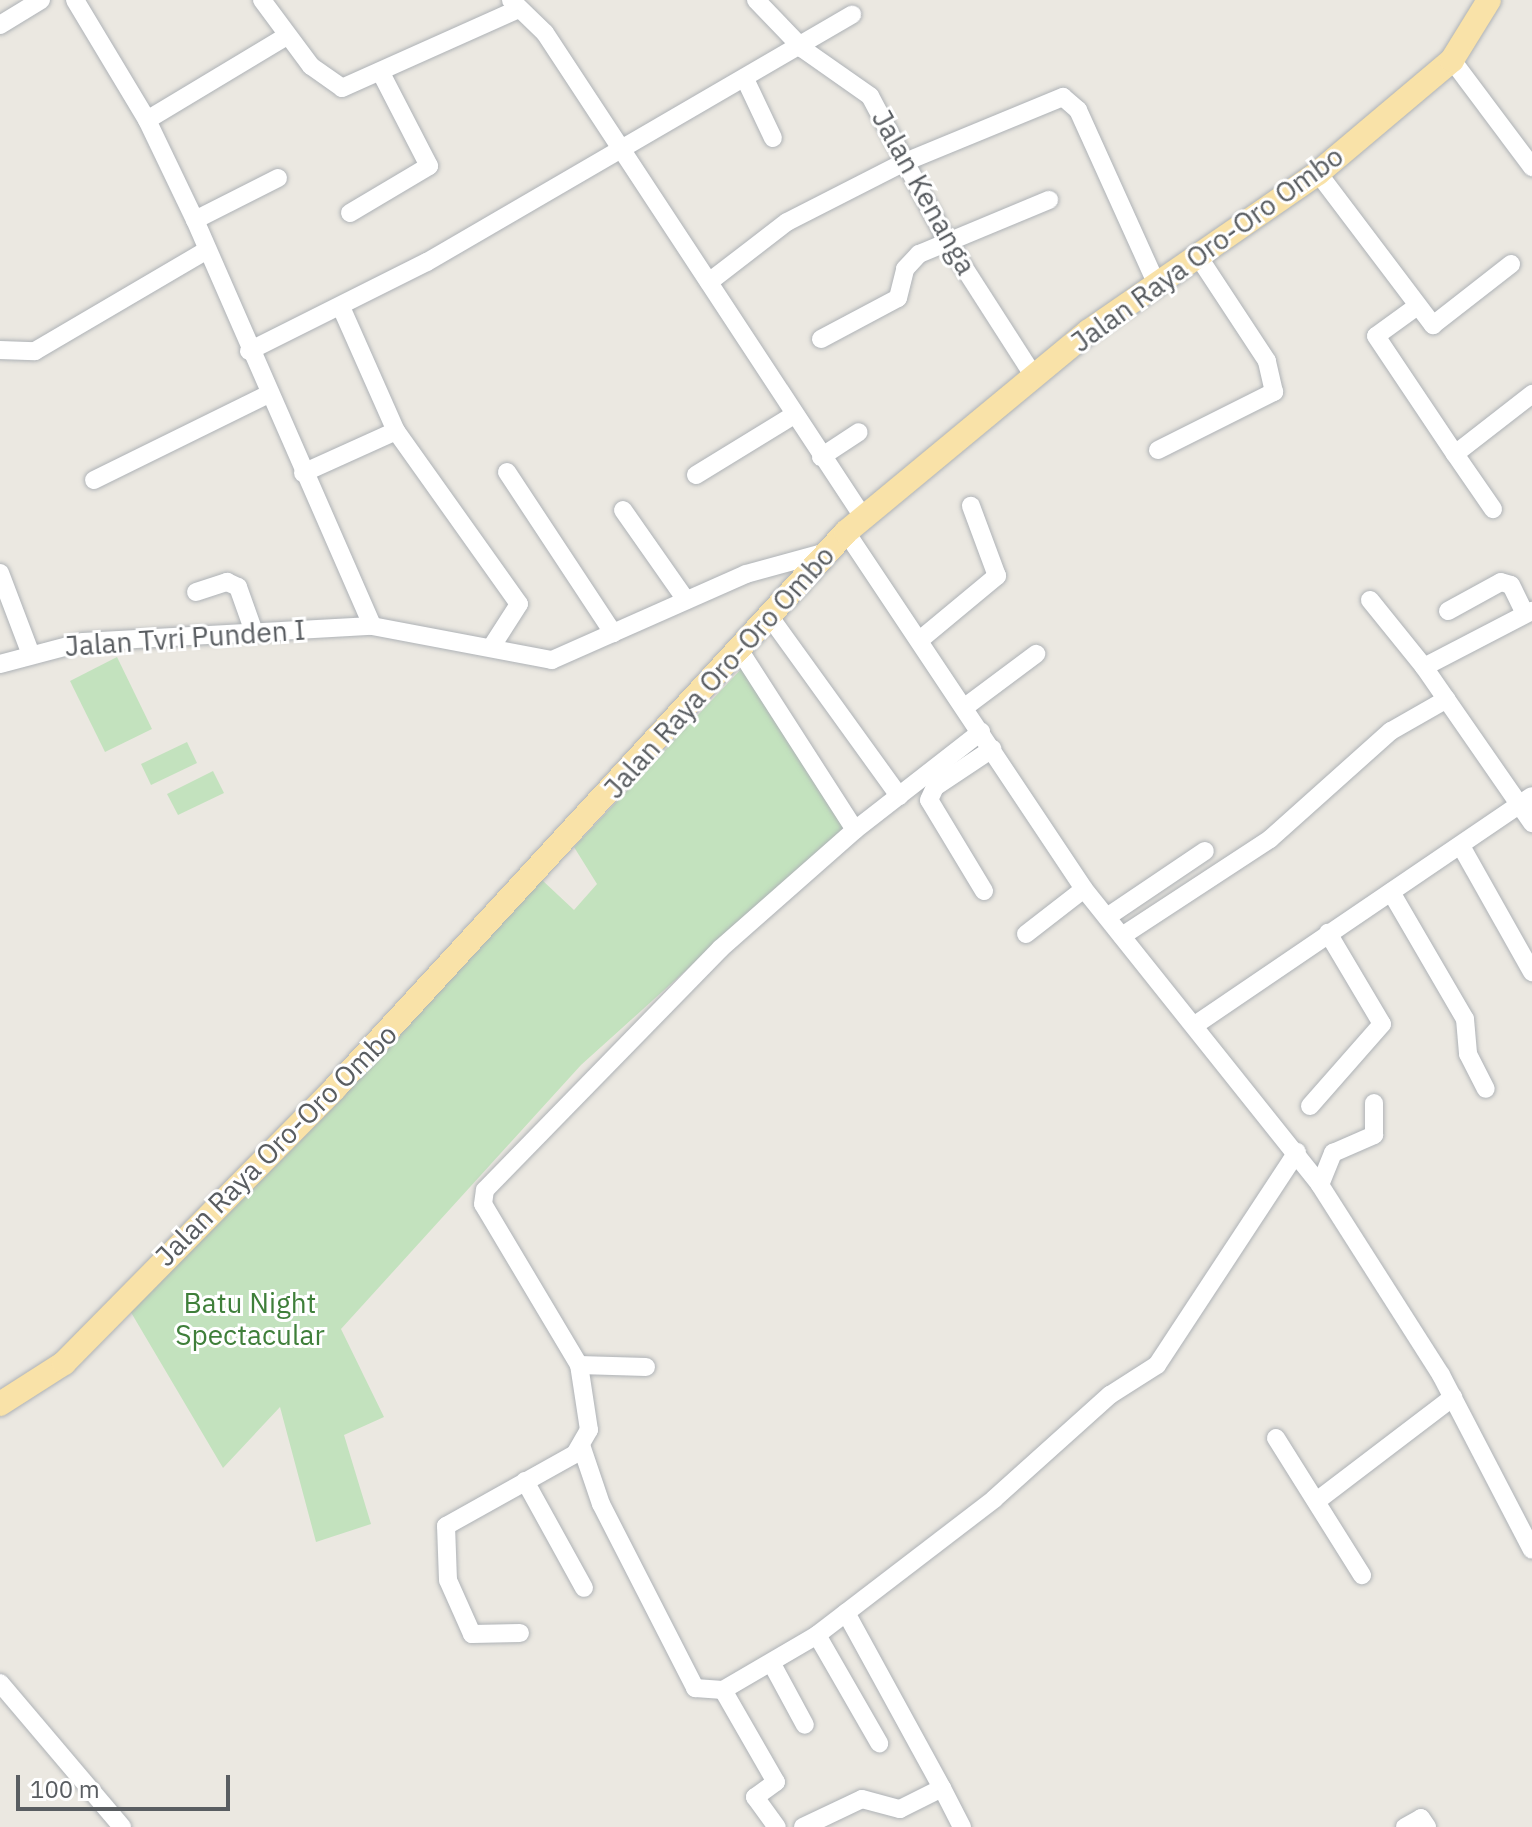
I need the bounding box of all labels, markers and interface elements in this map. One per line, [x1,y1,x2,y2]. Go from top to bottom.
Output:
street label: Jalan Kenanga [865,104,983,280]
street label: Jalan Raya Oro-Oro Ombo [1065,139,1349,359]
street label: Jalan Raya Oro-Oro Ombo [597,539,841,805]
street label: Jalan Tvri Punden I [64,613,306,663]
street label: Jalan Raya Oro-Oro Ombo [148,1017,404,1273]
park label: Batu Night Spectacular [175,1286,325,1352]
scale bar [20,1759,234,1809]
text: 100 m [30,1773,100,1805]

